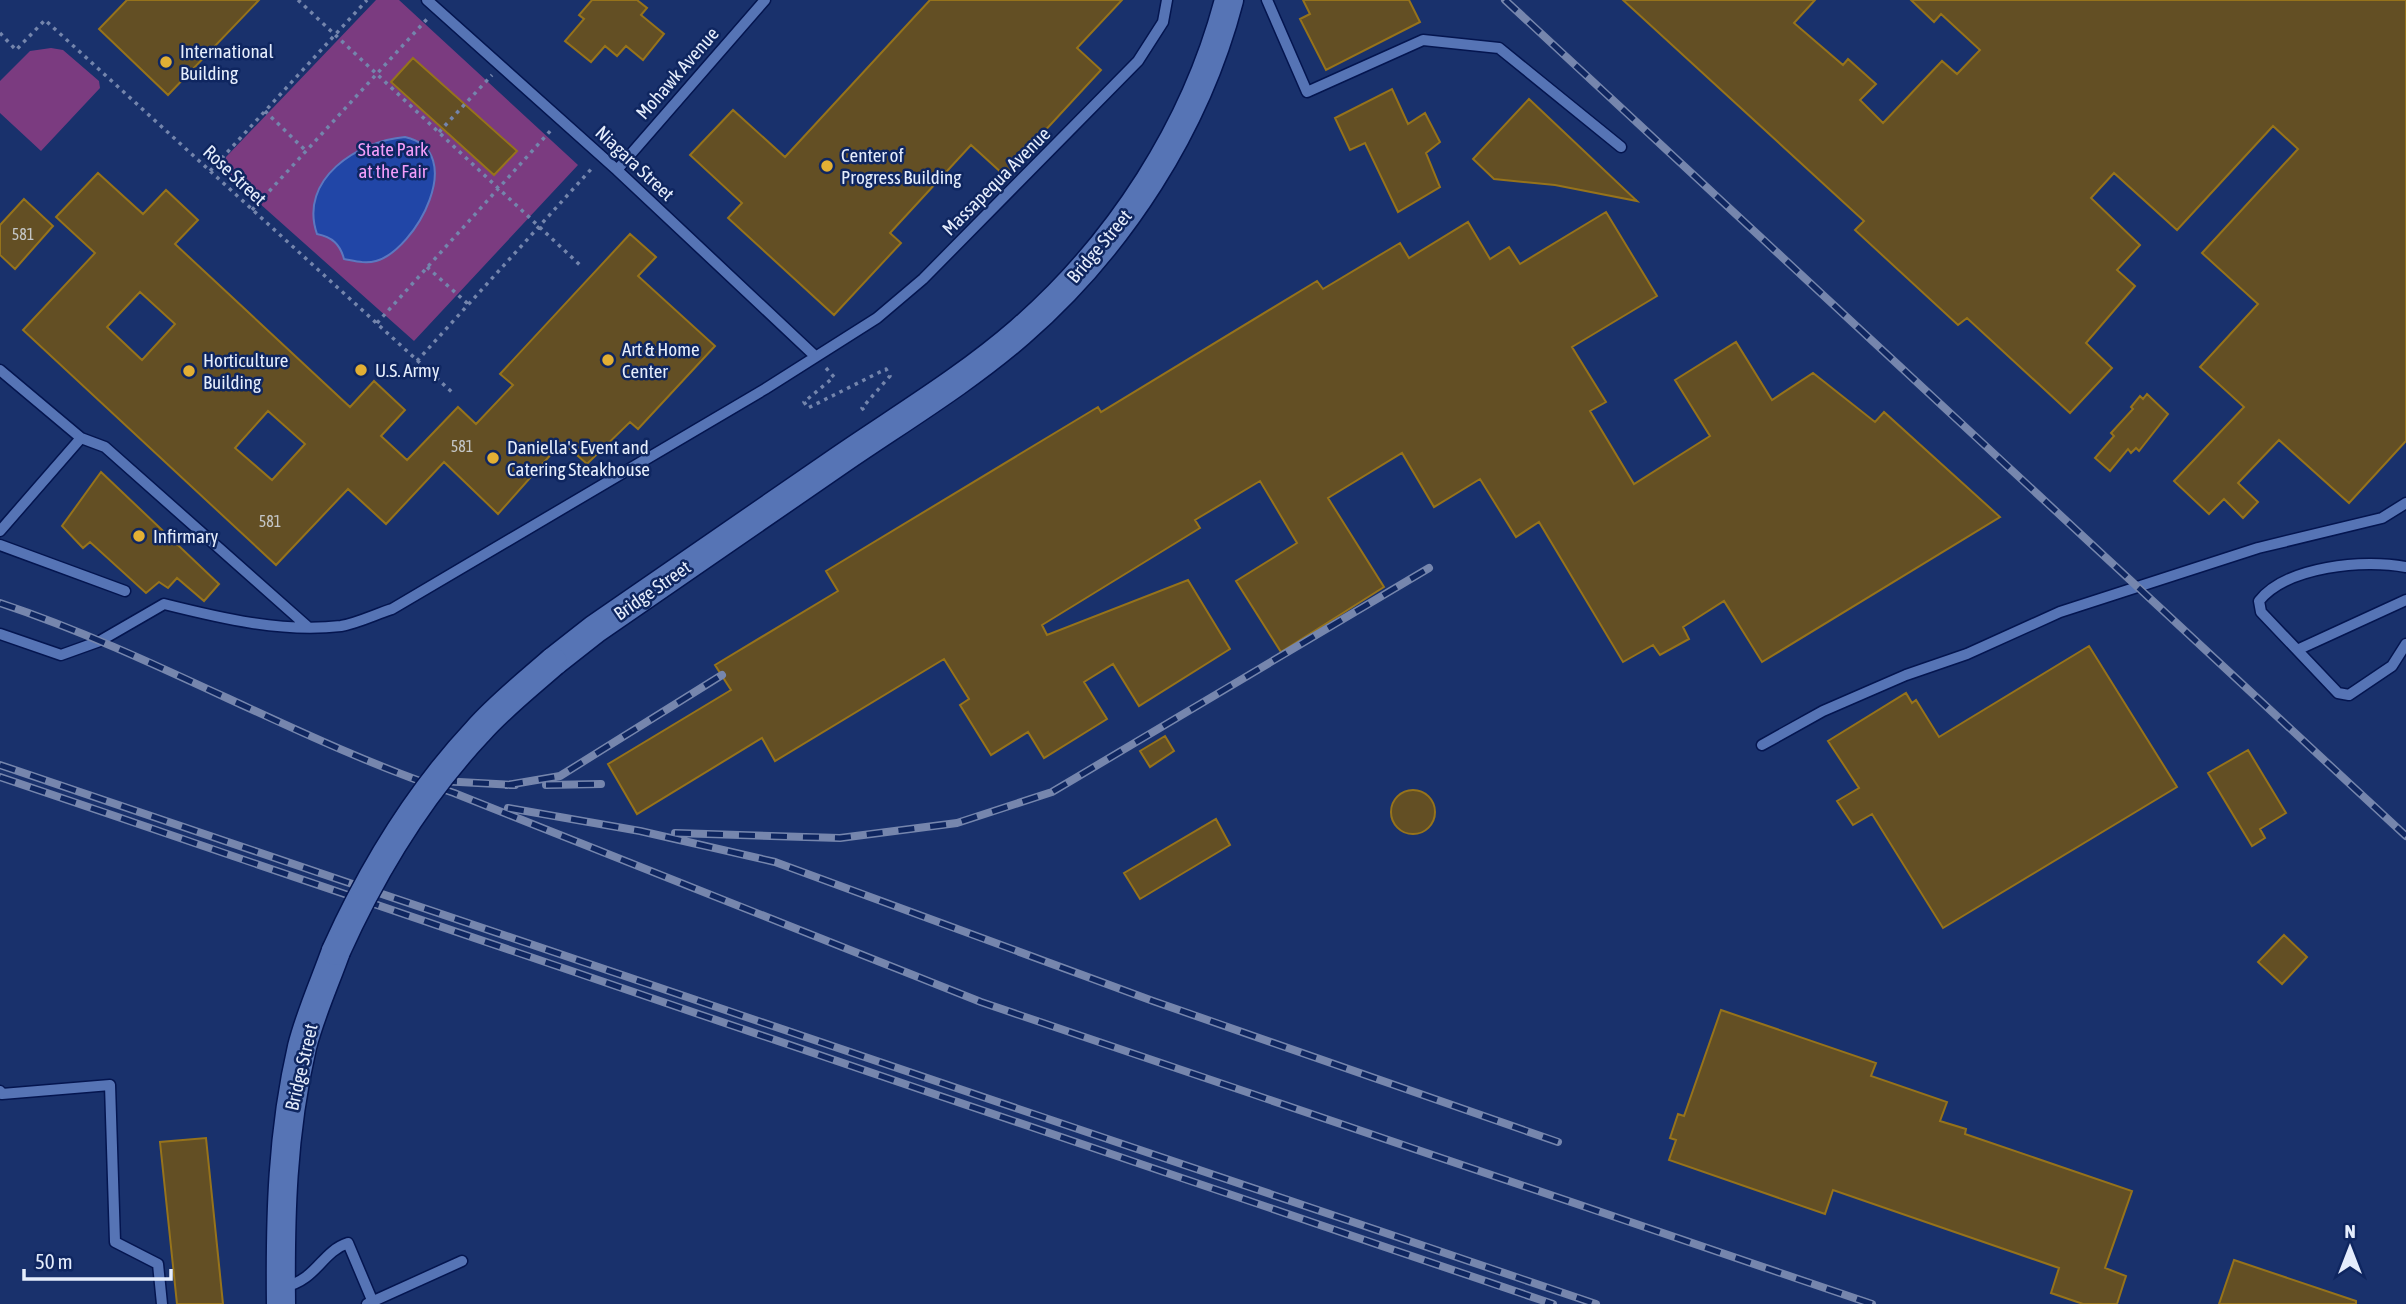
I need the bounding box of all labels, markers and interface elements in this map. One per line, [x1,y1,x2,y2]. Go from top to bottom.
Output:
street label: Mohawk Avenue [631,23,723,123]
place label: International Building [180,40,273,84]
marker: International Building [158,54,174,70]
street label: Niagara Street [591,121,679,205]
street label: Massapequa Avenue [937,122,1055,240]
park label: State Park at the Fair [358,138,429,182]
street label: Rose Street [199,140,271,210]
place label: Center of Progress Building [841,144,962,188]
marker: Center of Progress Building [819,158,835,174]
street label: Bridge Street [1062,205,1136,287]
house number: 581 [12,225,34,243]
place label: Art & Home Center [622,338,700,382]
place label: Horticulture Building [203,349,288,393]
marker: Art & Home Center [600,352,616,368]
place label: U.S. Army [375,359,440,381]
marker: U.S. Army [353,362,369,378]
marker: Horticulture Building [181,363,197,379]
place label: Daniella's Event and Catering Steakhouse [507,436,650,480]
house number: 581 [451,437,473,455]
marker: Daniella's Event and Catering Steakhouse [485,450,501,466]
house number: 581 [259,512,281,530]
place label: Infirmary [153,525,218,547]
marker: Infirmary [131,528,147,544]
street label: Bridge Street [609,556,695,624]
street label: Bridge Street [280,1021,322,1113]
north arrow [2315,1213,2385,1283]
text: N [2344,1220,2356,1242]
scale bar [24,1238,172,1282]
text: 50 m [35,1249,73,1273]

